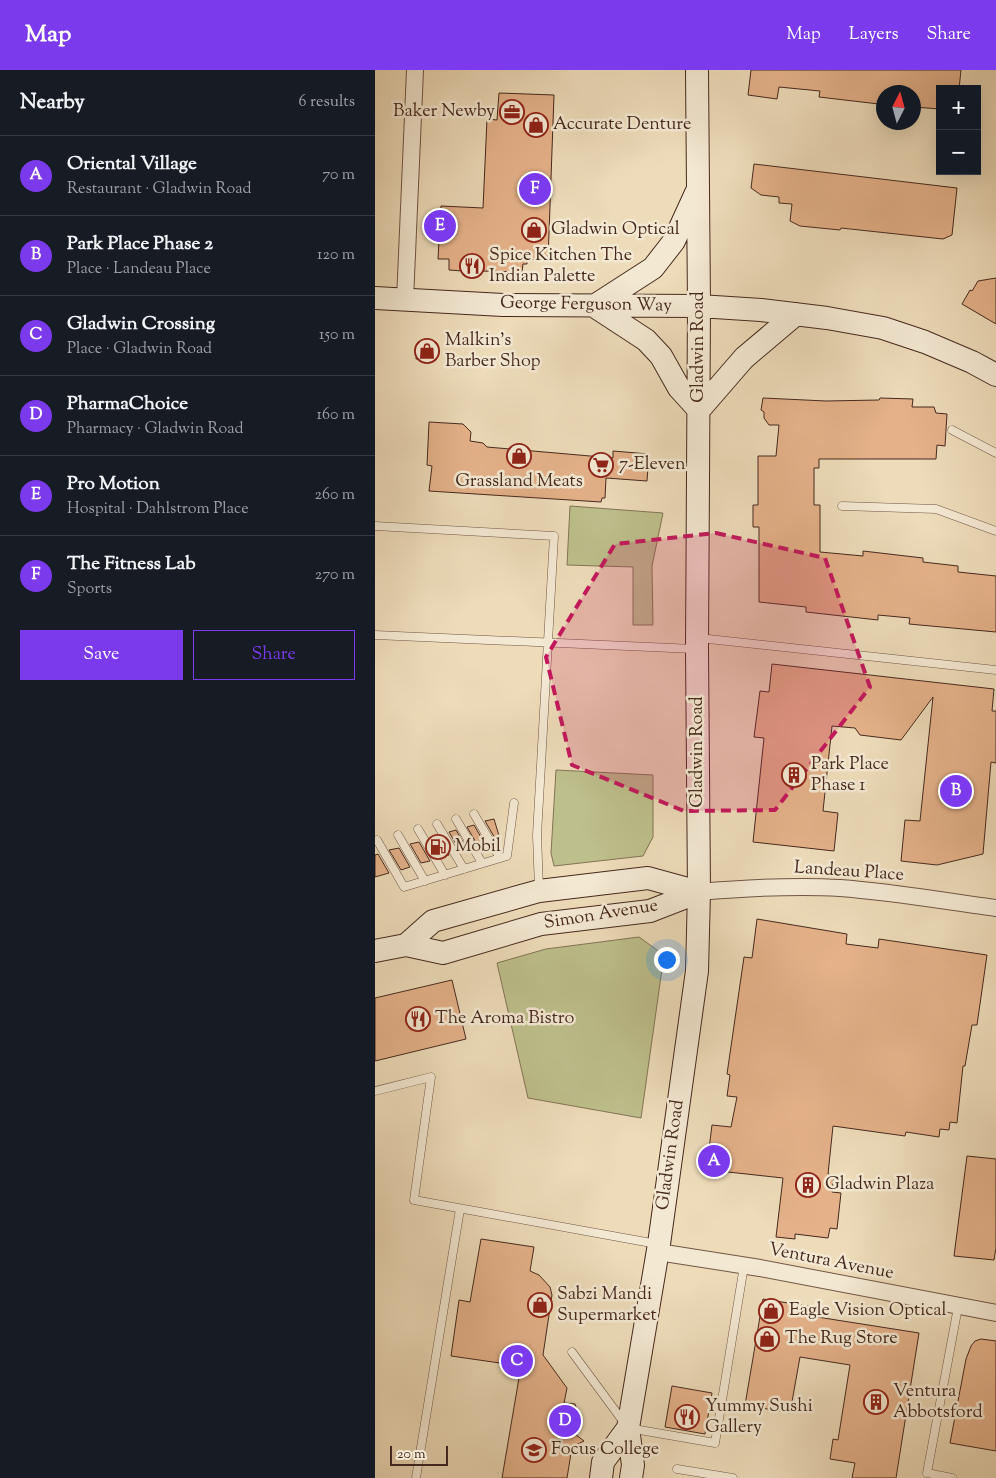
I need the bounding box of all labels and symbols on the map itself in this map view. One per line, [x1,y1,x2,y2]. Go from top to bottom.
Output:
north arrow [876,85,921,130]
place label: Baker Newby [393,99,495,125]
office icon: Baker Newby [499,99,525,125]
shop icon: Accurate Denture [523,112,549,138]
place label: Accurate Denture [553,112,691,138]
pin: F [519,170,551,208]
pin: E [424,207,456,245]
shop icon: Gladwin Optical [521,217,547,243]
place label: Gladwin Optical [551,217,680,243]
place label: Spice Kitchen The Indian Palette [489,243,632,290]
restaurant icon: Spice Kitchen The Indian Palette [459,253,485,279]
street label: George Ferguson Way [500,291,672,319]
street label: Gladwin Road [686,291,712,403]
place label: Malkin's Barber Shop [445,328,541,375]
shop icon: Malkin's Barber Shop [414,338,440,364]
shop icon: Grassland Meats [506,443,532,469]
supermarket icon: 7-Eleven [588,452,614,478]
place label: 7-Eleven [619,452,686,478]
place label: Grassland Meats [455,469,583,495]
street label: Gladwin Road [685,696,711,808]
place label: Park Place Phase 1 [811,752,889,799]
building icon: Park Place Phase 1 [781,762,807,788]
pin: B [940,772,972,810]
fuel station icon: Mobil [425,834,451,860]
place label: Mobil [455,834,501,860]
street label: Landeau Place [793,855,905,889]
street label: Simon Avenue [542,893,660,937]
your location [654,947,680,973]
restaurant icon: The Aroma Bistro [405,1006,431,1032]
place label: The Aroma Bistro [435,1006,575,1032]
street label: Gladwin Road [650,1098,692,1212]
pin: A [698,1142,730,1180]
building icon: Gladwin Plaza [795,1172,821,1198]
place label: Gladwin Plaza [825,1172,934,1198]
street label: Ventura Avenue [766,1237,896,1287]
place label: Sabzi Mandi Supermarket [557,1282,657,1329]
shop icon: Sabzi Mandi Supermarket [527,1292,553,1318]
shop icon: Eagle Vision Optical [758,1298,784,1324]
place label: Eagle Vision Optical [789,1298,947,1324]
shop icon: The Rug Store [754,1326,780,1352]
place label: The Rug Store [785,1326,898,1352]
pin: C [501,1342,533,1380]
place label: Ventura Abbotsford [893,1379,983,1426]
building icon: Ventura Abbotsford [863,1389,889,1415]
place label: Yummy Sushi Gallery [705,1394,813,1441]
pin: D [549,1402,581,1440]
restaurant icon: Yummy Sushi Gallery [674,1404,700,1430]
school or university icon: Focus College [521,1437,547,1463]
place label: Focus College [551,1437,659,1463]
scale bar [390,1443,447,1466]

